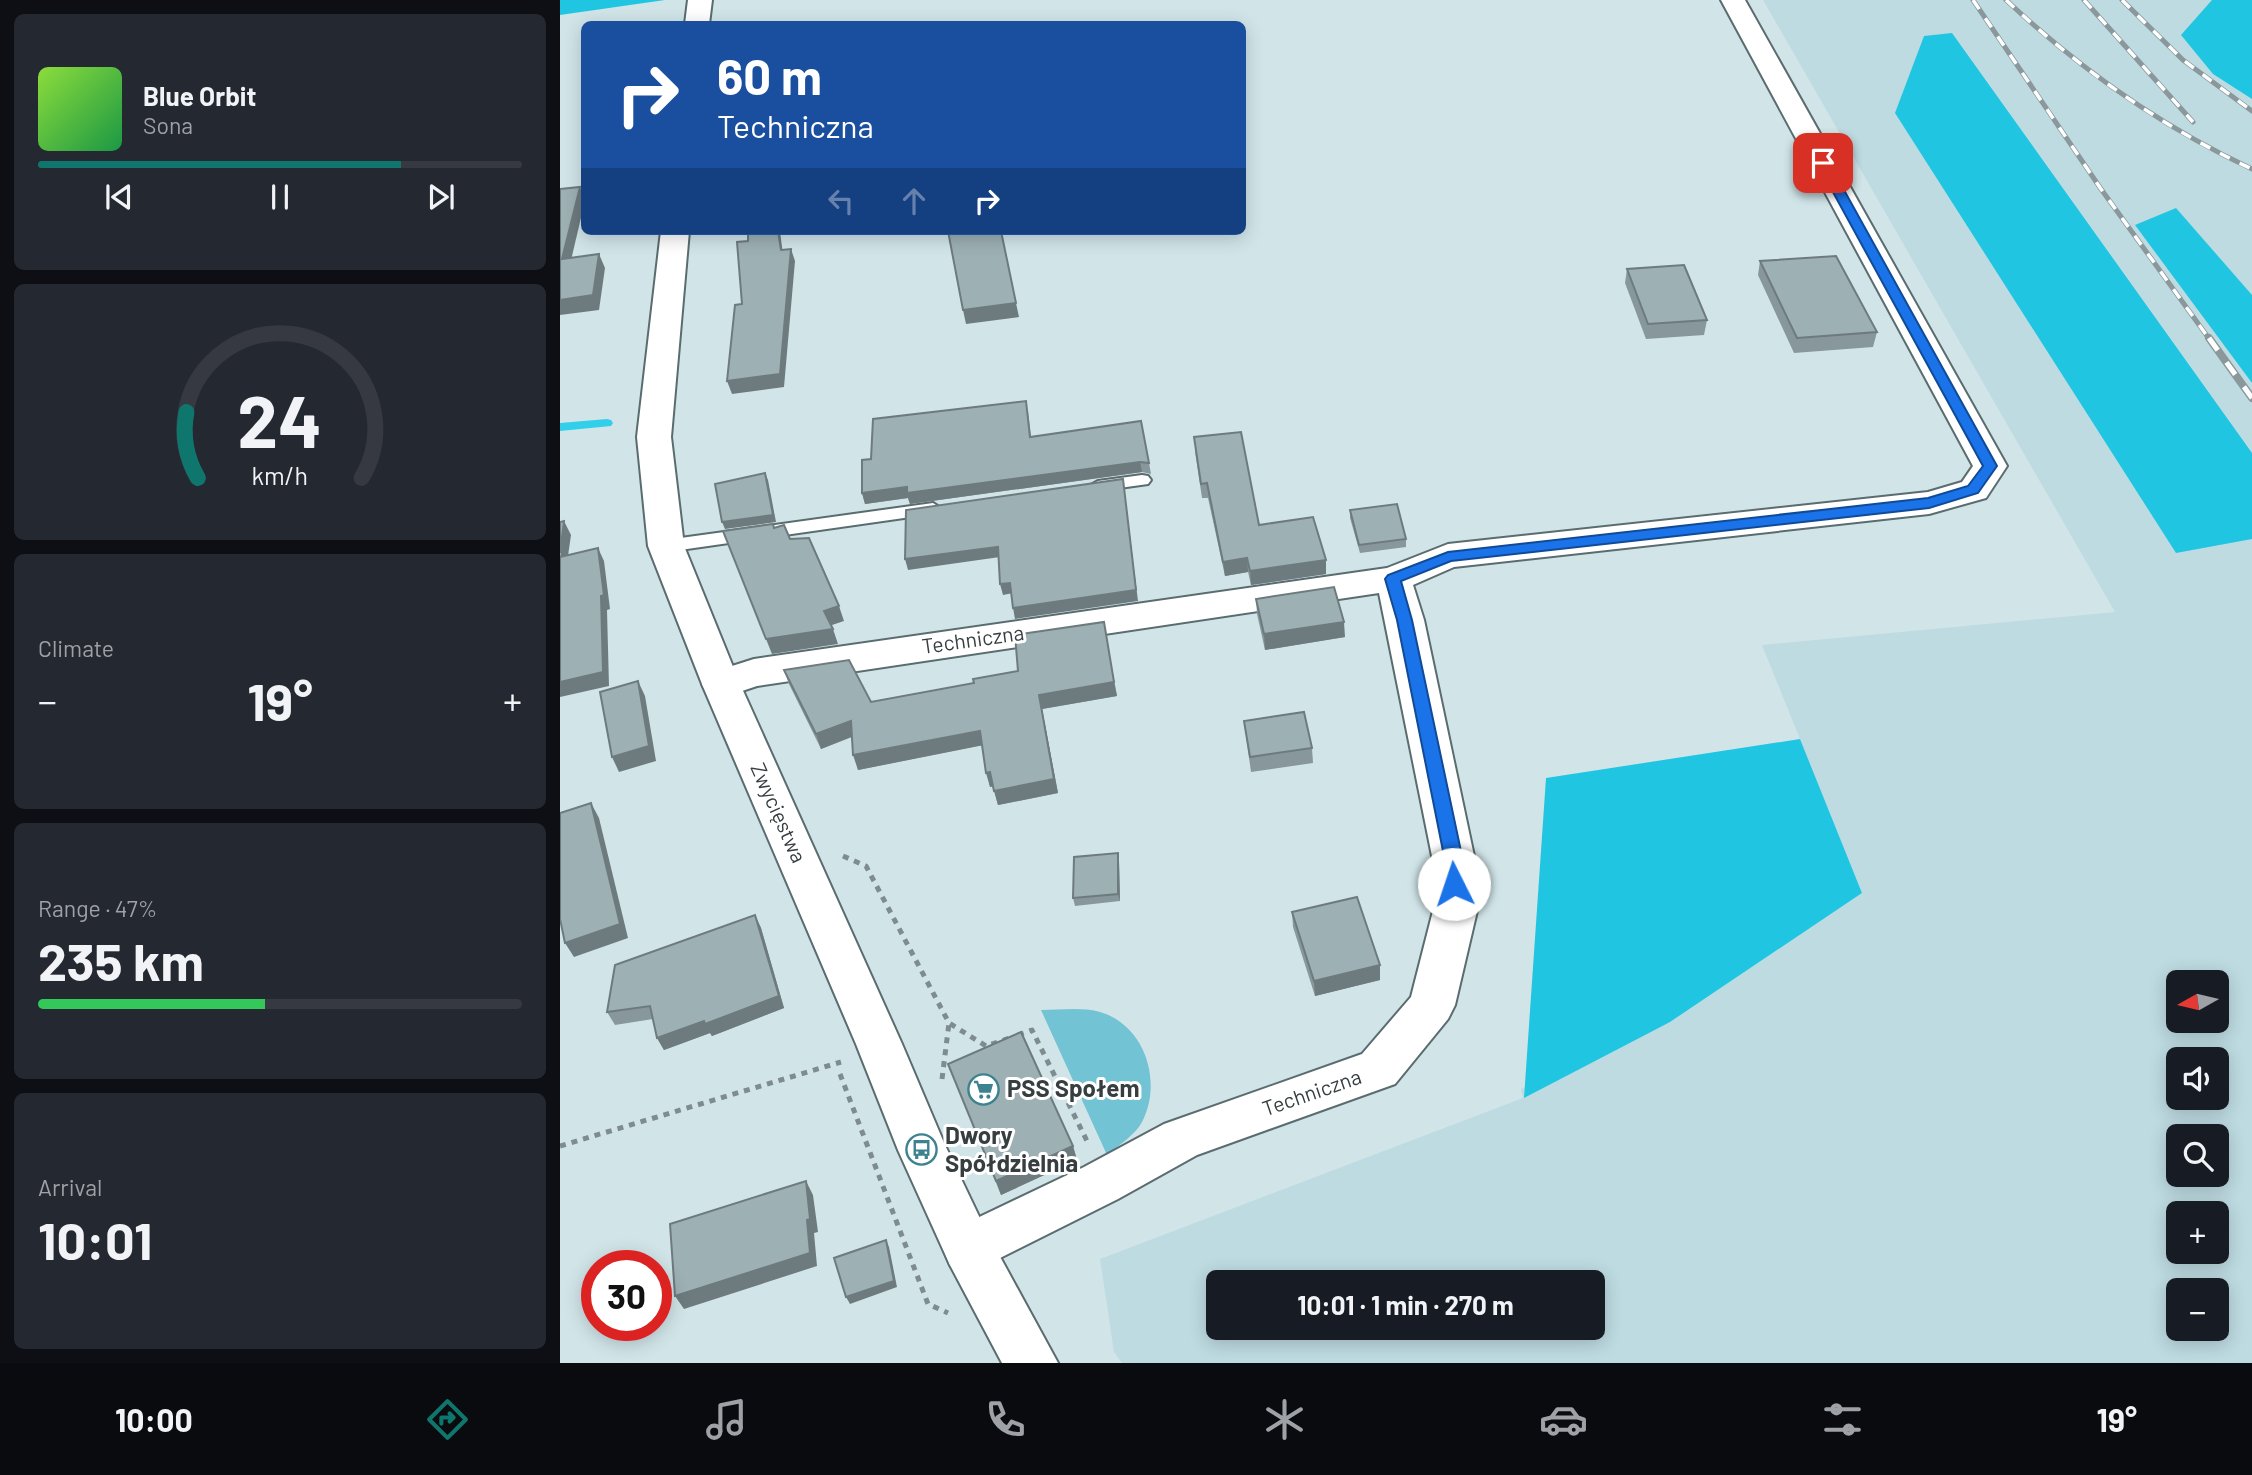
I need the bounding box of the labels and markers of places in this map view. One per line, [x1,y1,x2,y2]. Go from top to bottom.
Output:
pin [1793,133,1853,193]
supermarket icon: PSS Społem [967,1072,1001,1106]
place label: PSS Społem [1007,1073,1139,1102]
place label: Dwory Spółdzielnia [945,1120,1078,1177]
bus stop icon: Dwory Spółdzielnia [905,1133,939,1167]

